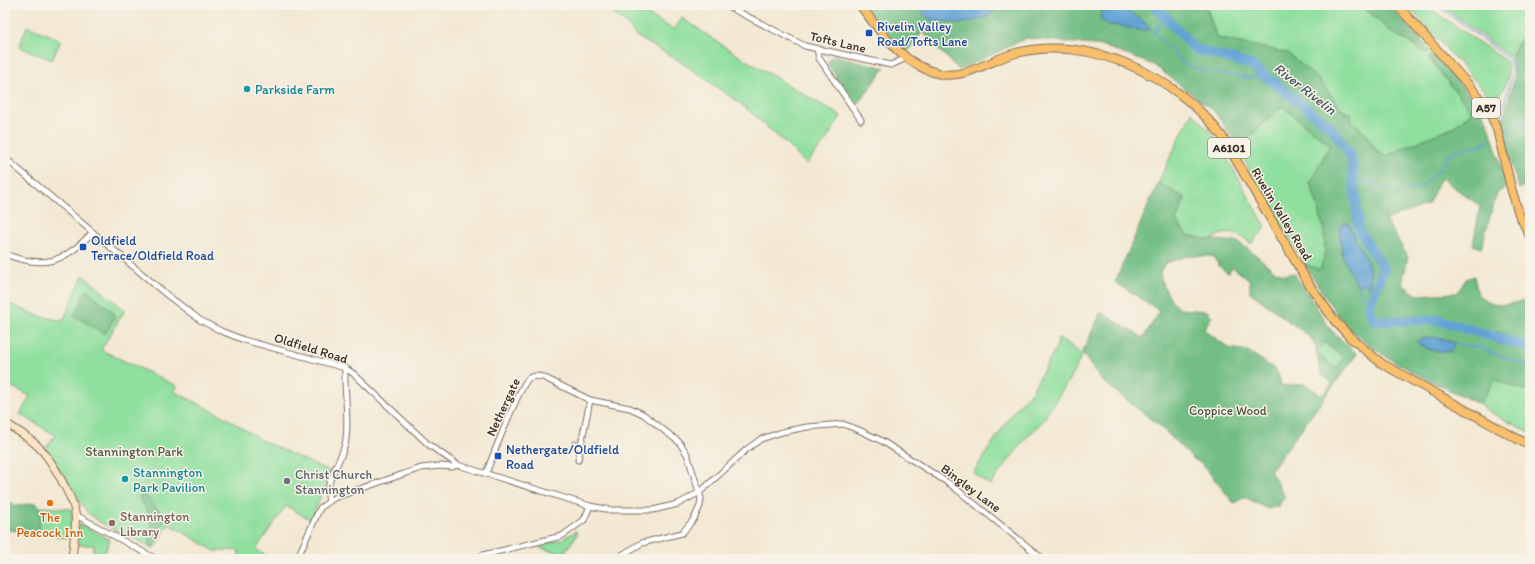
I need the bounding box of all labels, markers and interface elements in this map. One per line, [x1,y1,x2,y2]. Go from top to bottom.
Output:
place label: Rivelin Valley Road/Tofts Lane [877,19,968,49]
street label: Tofts Lane [808,28,868,56]
marker: Rivelin Valley Road/Tofts Lane [864,28,874,38]
water label: River Rivelin [1271,60,1340,119]
place label: Parkside Farm [255,82,335,97]
marker: Parkside Farm [242,84,252,94]
road number: A57 [1472,98,1500,118]
road number: A6101 [1208,138,1250,158]
street label: Rivelin Valley Road [1248,165,1316,263]
place label: Oldfield Terrace/Oldfield Road [91,233,214,263]
marker: Oldfield Terrace/Oldfield Road [78,242,88,252]
street label: Oldfield Road [272,330,350,366]
street label: Nethergate [483,376,523,438]
park label: Coppice Wood [1189,403,1267,418]
place label: Nethergate/Oldfield Road [506,442,619,472]
park label: Stannington Park [85,444,183,459]
marker: Nethergate/Oldfield Road [493,451,503,461]
street label: Bingley Lane [938,461,1004,515]
place label: Stannington Park Pavilion [133,465,205,495]
place label: Christ Church Stannington [295,467,373,497]
marker: Stannington Park Pavilion [120,474,130,484]
marker: Christ Church Stannington [282,476,292,486]
marker: The Peacock Inn [45,498,55,508]
place label: Stannington Library [120,509,190,539]
place label: The Peacock Inn [16,510,84,540]
marker: Stannington Library [107,518,117,528]

